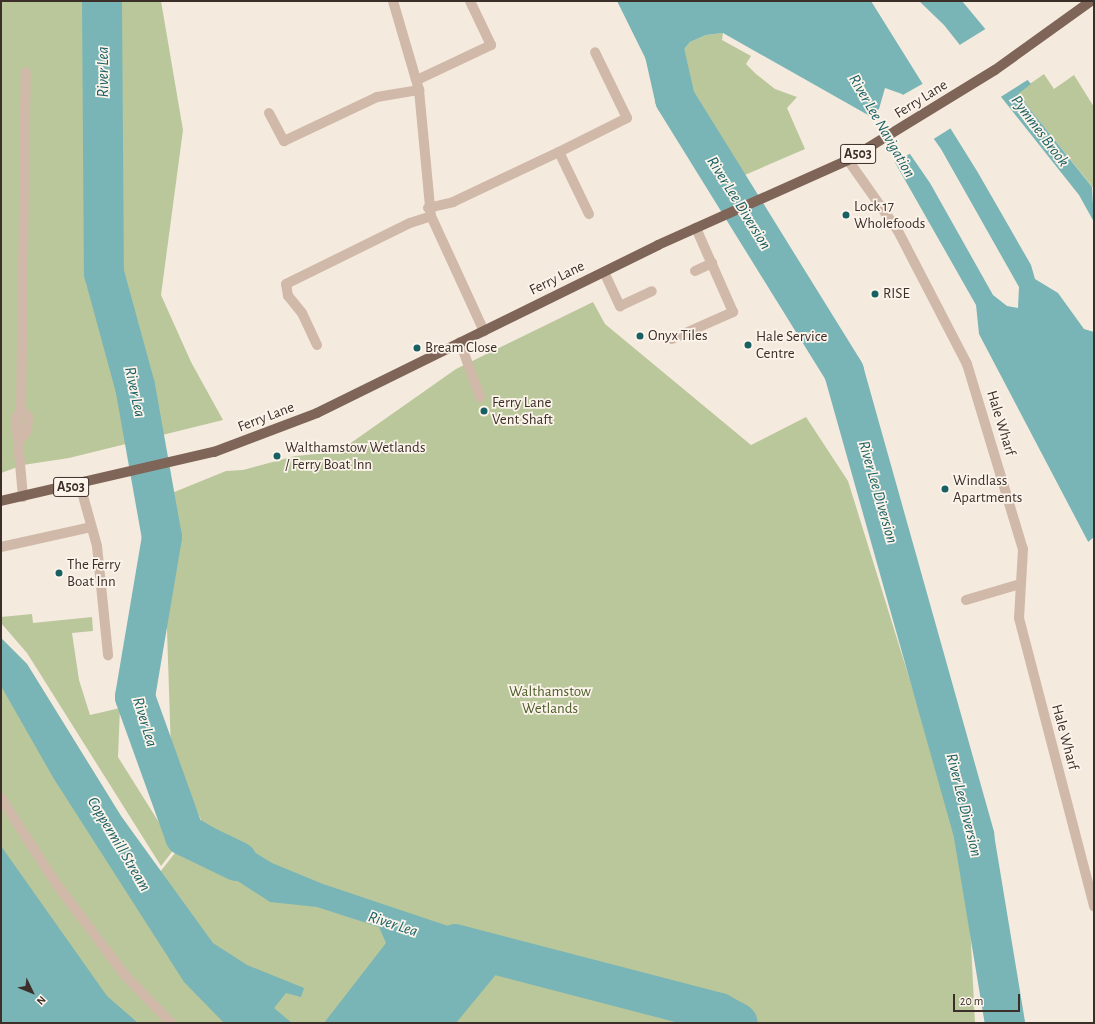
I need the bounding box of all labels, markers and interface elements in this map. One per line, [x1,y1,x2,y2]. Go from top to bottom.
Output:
water label: River Lea [93,46,113,98]
water label: River Lee Navigation [845,71,919,181]
street label: Ferry Lane [891,76,951,122]
water label: Pymmes Brook [1007,91,1073,171]
road number: A503 [840,142,876,166]
water label: River Lee Diversion [703,153,775,253]
place label: Lock 17 Wholefoods [854,197,925,232]
marker: Lock 17 Wholefoods [841,210,851,220]
street label: Ferry Lane [526,257,588,299]
place label: RISE [883,285,910,303]
marker: RISE [870,289,880,299]
place label: Onyx Tiles [648,327,708,345]
place label: Hale Service Centre [756,327,827,362]
marker: Onyx Tiles [635,331,645,341]
place label: Bream Close [425,339,497,357]
marker: Hale Service Centre [743,340,753,350]
marker: Bream Close [412,343,422,353]
water label: River Lea [120,365,150,419]
street label: Hale Wharf [983,388,1019,458]
place label: Ferry Lane Vent Shaft [492,393,553,428]
street label: Ferry Lane [235,398,297,436]
marker: Ferry Lane Vent Shaft [479,406,489,416]
place label: Walthamstow Wetlands / Ferry Boat Inn [285,438,425,473]
water label: River Lee Diversion [854,438,902,546]
marker: Walthamstow Wetlands / Ferry Boat Inn [272,451,282,461]
place label: Windlass Apartments [953,471,1022,506]
road number: A503 [53,475,89,499]
marker: Windlass Apartments [940,484,950,494]
place label: The Ferry Boat Inn [67,555,121,590]
marker: The Ferry Boat Inn [54,568,64,578]
park label: Walthamstow Wetlands [509,682,591,717]
water label: River Lea [128,695,162,749]
street label: Hale Wharf [1048,702,1082,772]
water label: River Lee Diversion [942,751,986,859]
water label: Coppermill Stream [83,793,155,895]
water label: River Lea [366,907,420,941]
north arrow [12,972,52,1012]
scale bar [955,986,1022,1012]
text: N [35,994,48,1007]
text: 20 m [960,995,983,1007]

